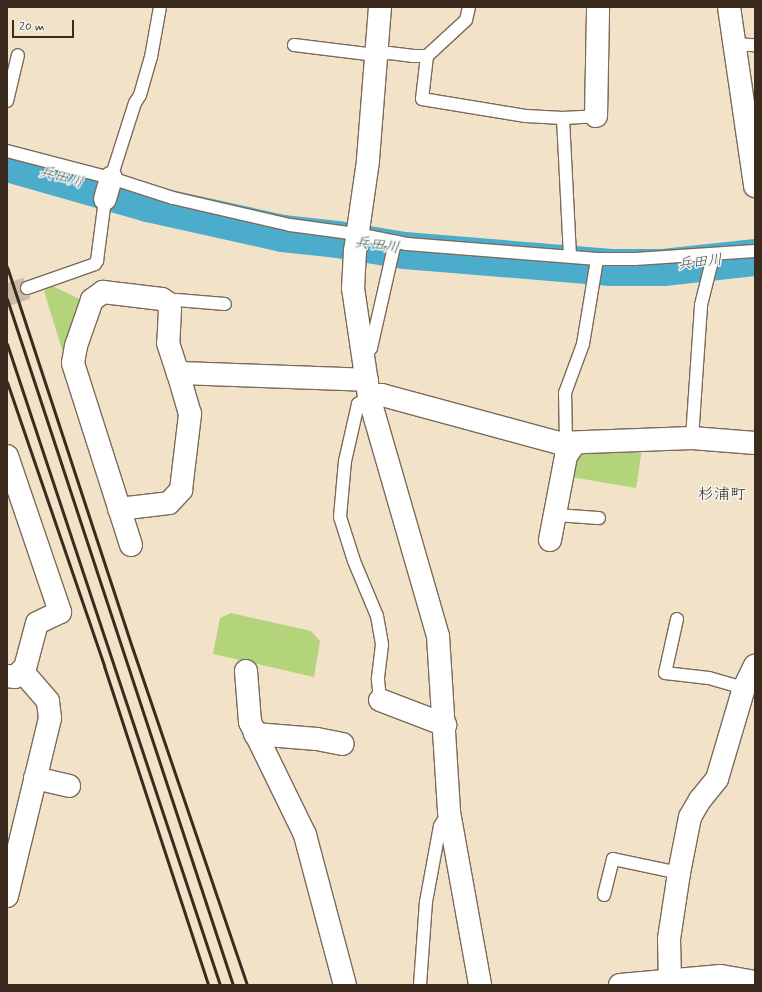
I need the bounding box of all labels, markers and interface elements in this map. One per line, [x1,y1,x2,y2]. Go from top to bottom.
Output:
scale bar [14,12,76,38]
text: 20 m [19,19,45,35]
water label: 兵田川 [37,163,85,193]
water label: 兵田川 [353,234,401,258]
water label: 兵田川 [677,252,723,274]
district label: 杉浦町 [698,485,746,505]

